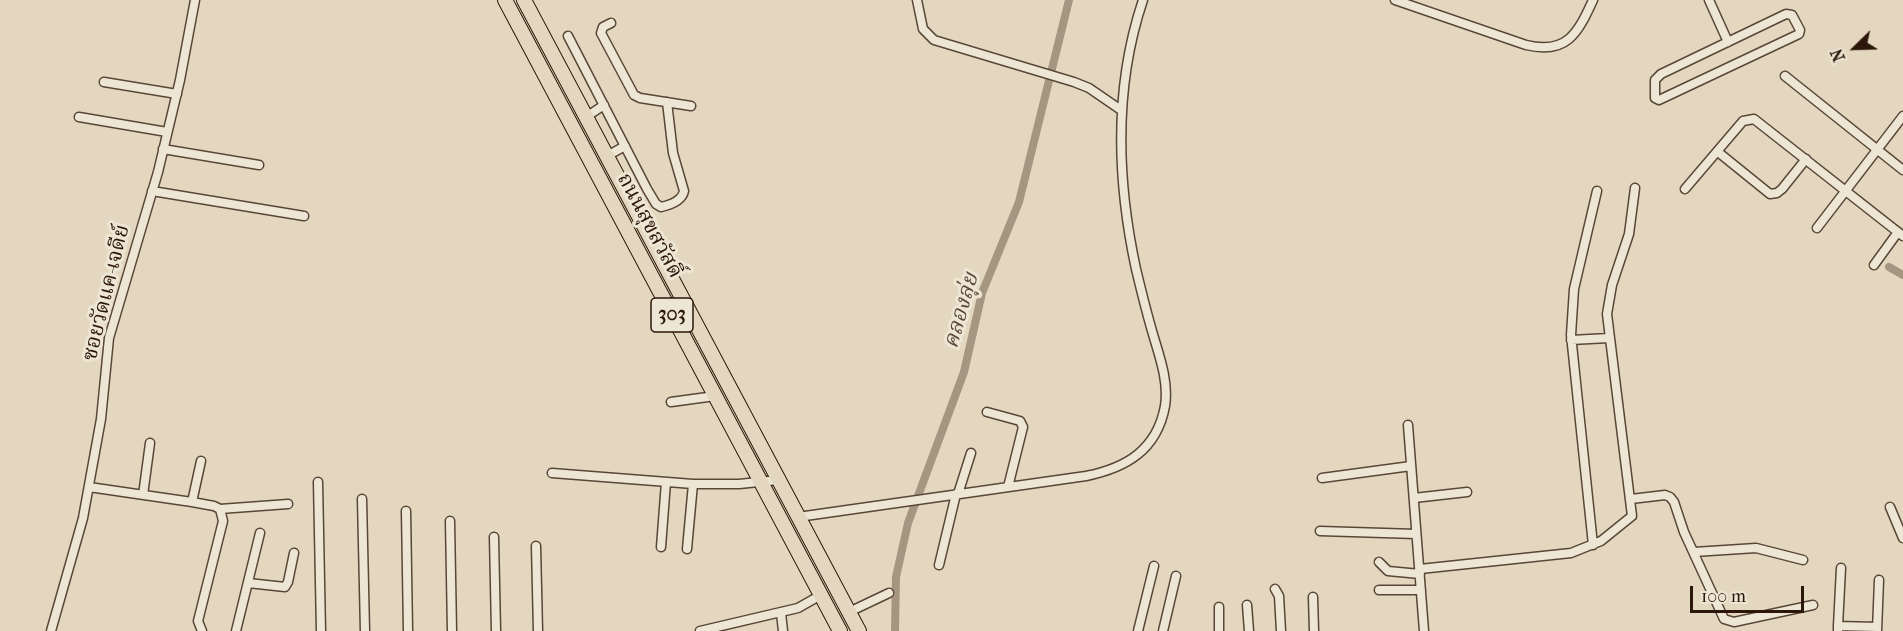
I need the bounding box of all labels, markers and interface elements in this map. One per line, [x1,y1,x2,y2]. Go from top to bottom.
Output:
north arrow [1825,18,1885,78]
text: N [1827,46,1849,65]
street label: ถนนสุขสวัสดิ์ [611,169,687,283]
street label: ซอยวัดแค-เจดีย์ [78,222,136,364]
water label: คลองลุ่ย [939,270,985,352]
road number: 303 [651,298,693,332]
scale bar [1693,574,1807,612]
text: 100 m [1701,586,1746,607]

